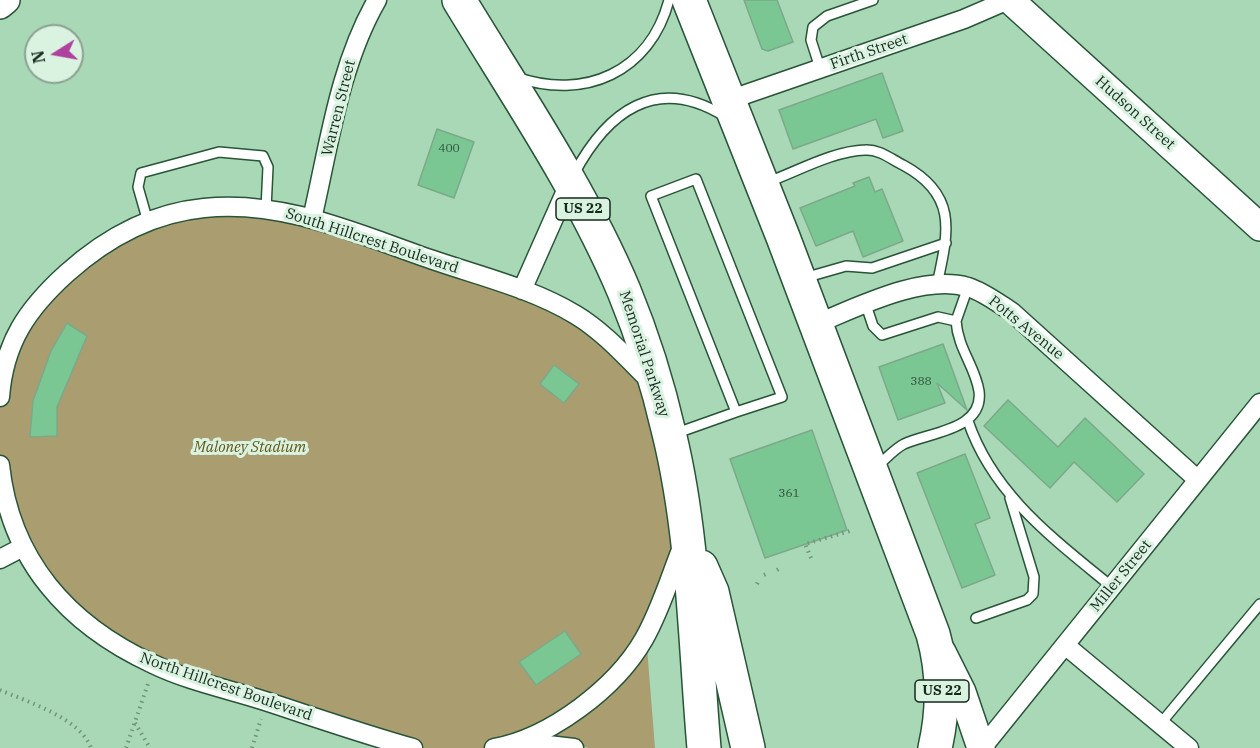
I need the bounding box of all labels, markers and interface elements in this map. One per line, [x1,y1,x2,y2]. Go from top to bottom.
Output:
north arrow [24,24,84,84]
street label: Firth Street [828,30,910,74]
text: N [27,49,49,65]
street label: Warren Street [318,58,360,158]
street label: Hudson Street [1091,72,1179,154]
house number: 400 [438,142,460,156]
road number: US 22 [556,198,610,220]
street label: South Hillcrest Boulevard [283,205,461,277]
street label: Memorial Parkway [615,289,673,419]
street label: Potts Avenue [985,292,1067,364]
house number: 388 [910,375,932,389]
park label: Maloney Stadium [194,439,306,457]
house number: 361 [778,487,800,501]
street label: Miller Street [1087,536,1155,616]
street label: North Hillcrest Boulevard [137,649,315,725]
road number: US 22 [915,680,969,702]

